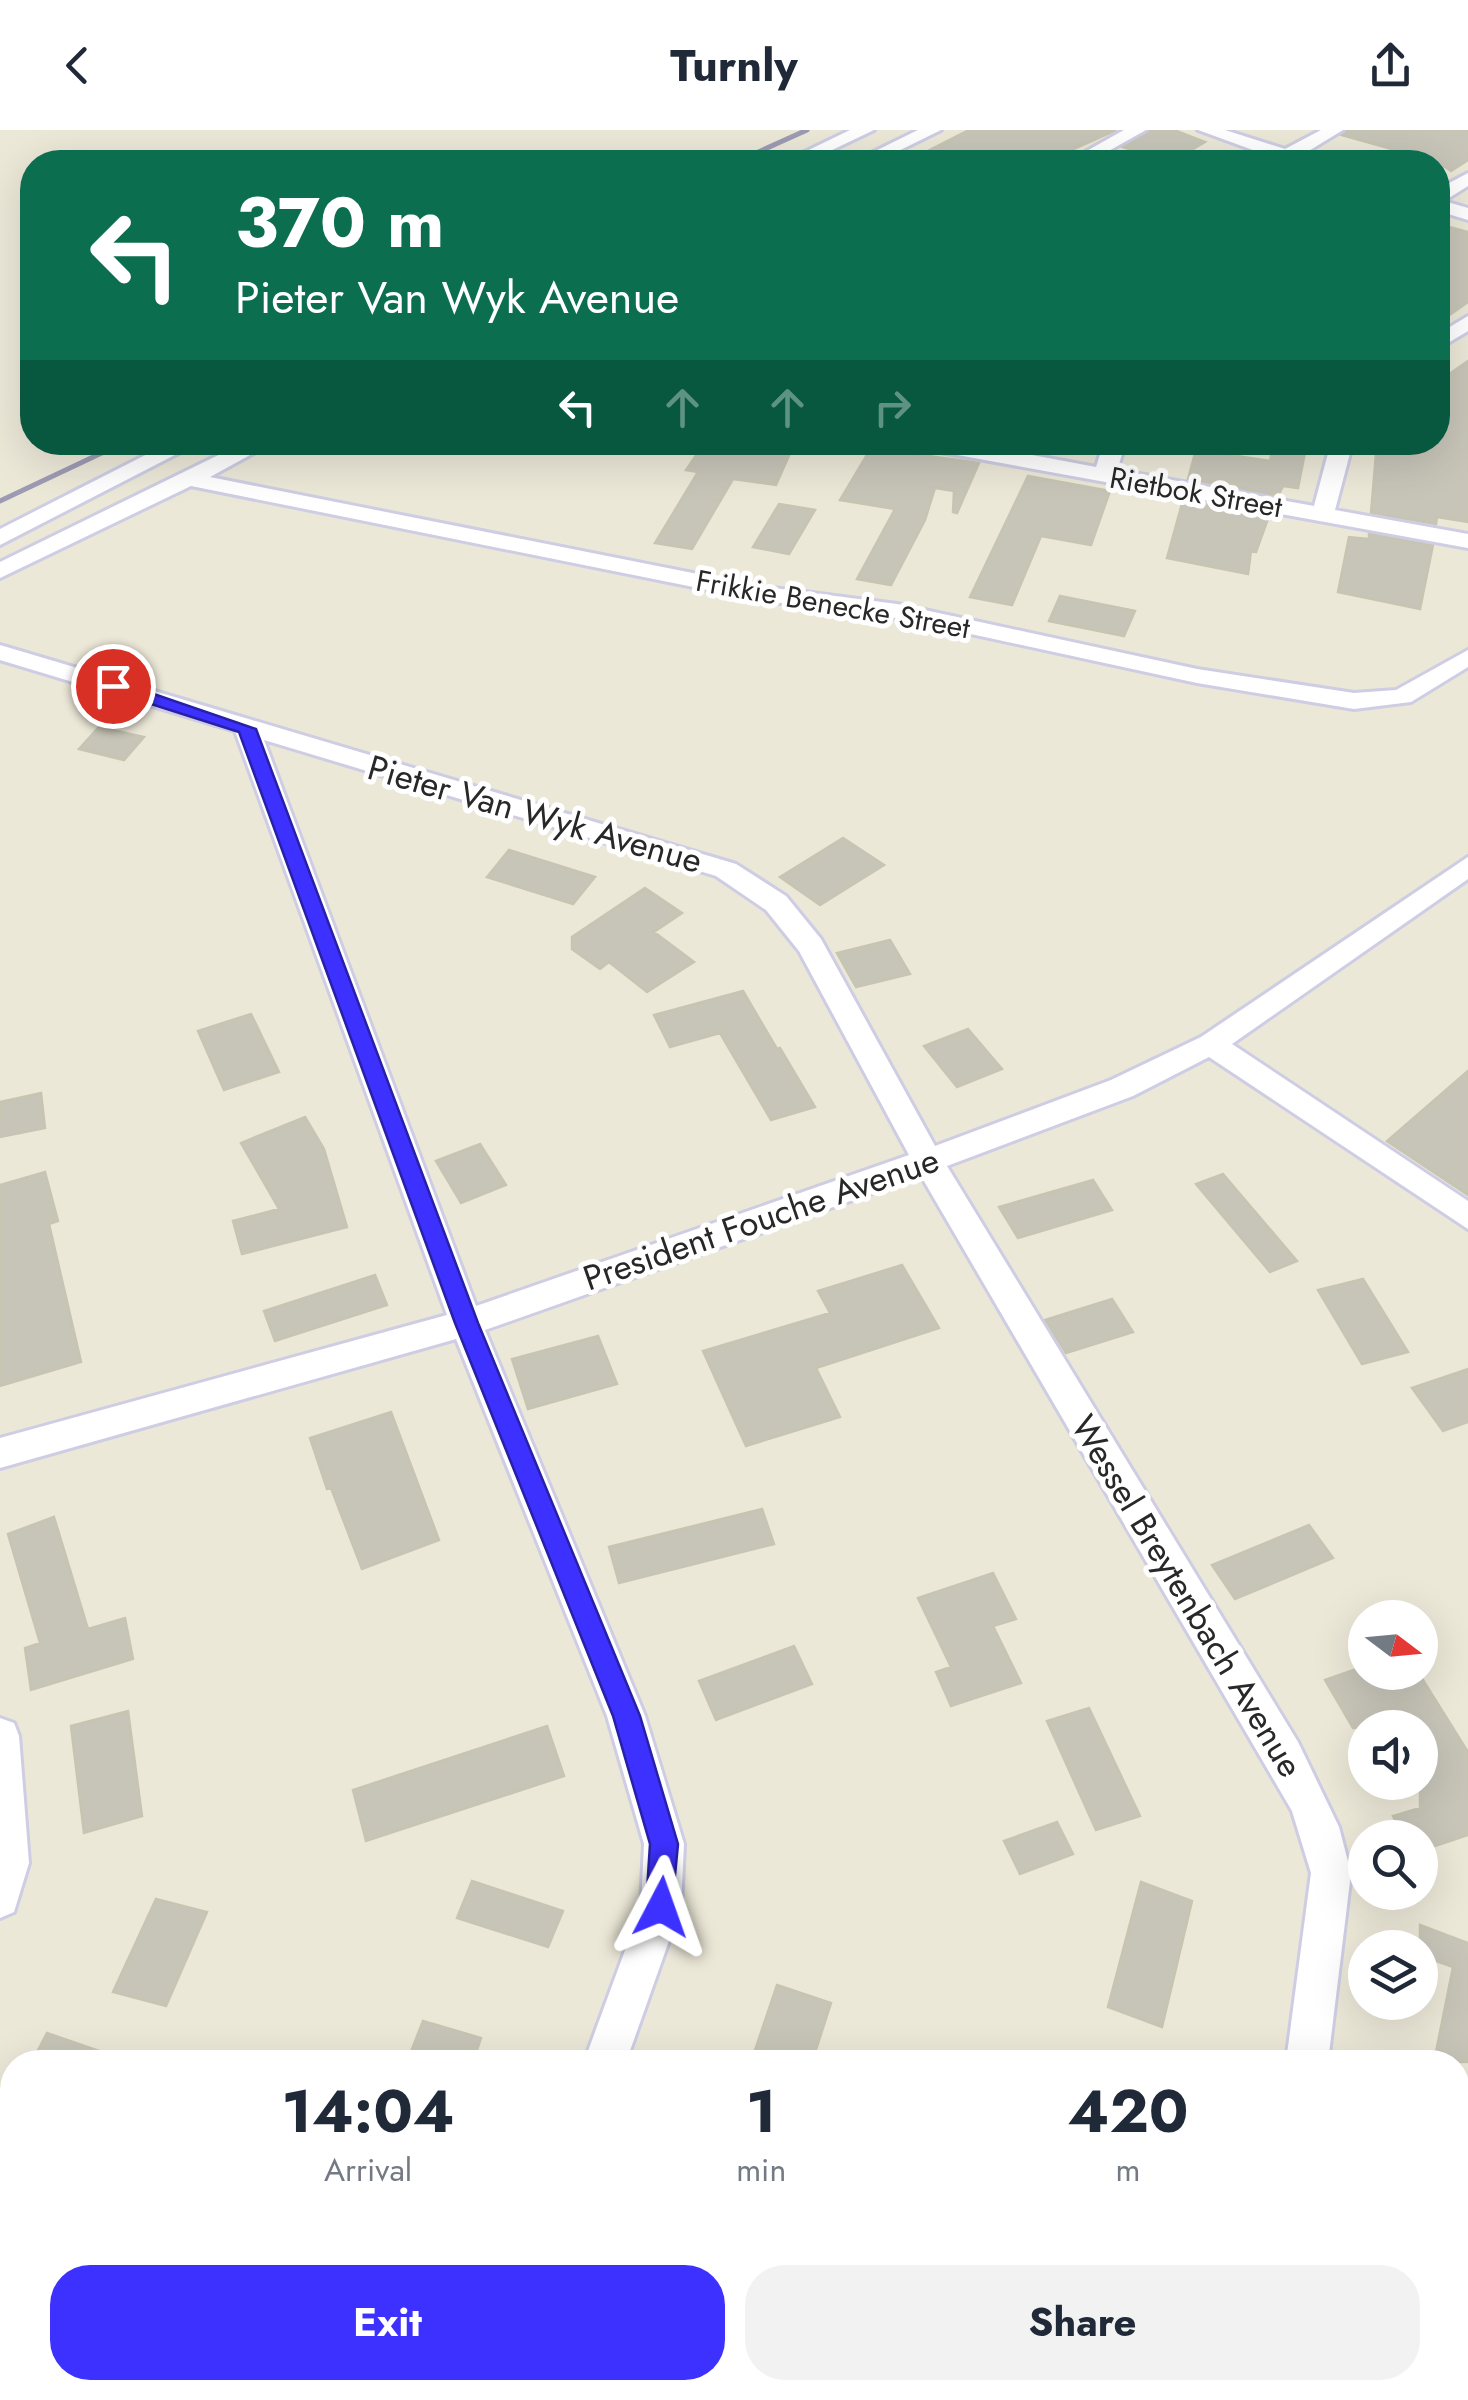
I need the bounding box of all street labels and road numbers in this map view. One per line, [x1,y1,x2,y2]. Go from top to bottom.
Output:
street label: Rietbok Street [1106,456,1286,528]
street label: Frikkie Benecke Street [693,559,974,649]
street label: Pieter Van Wyk Avenue [362,742,708,886]
street label: President Fouche Avenue [577,1135,945,1303]
street label: Wessel Breytenbach Avenue [1059,1405,1315,1787]

